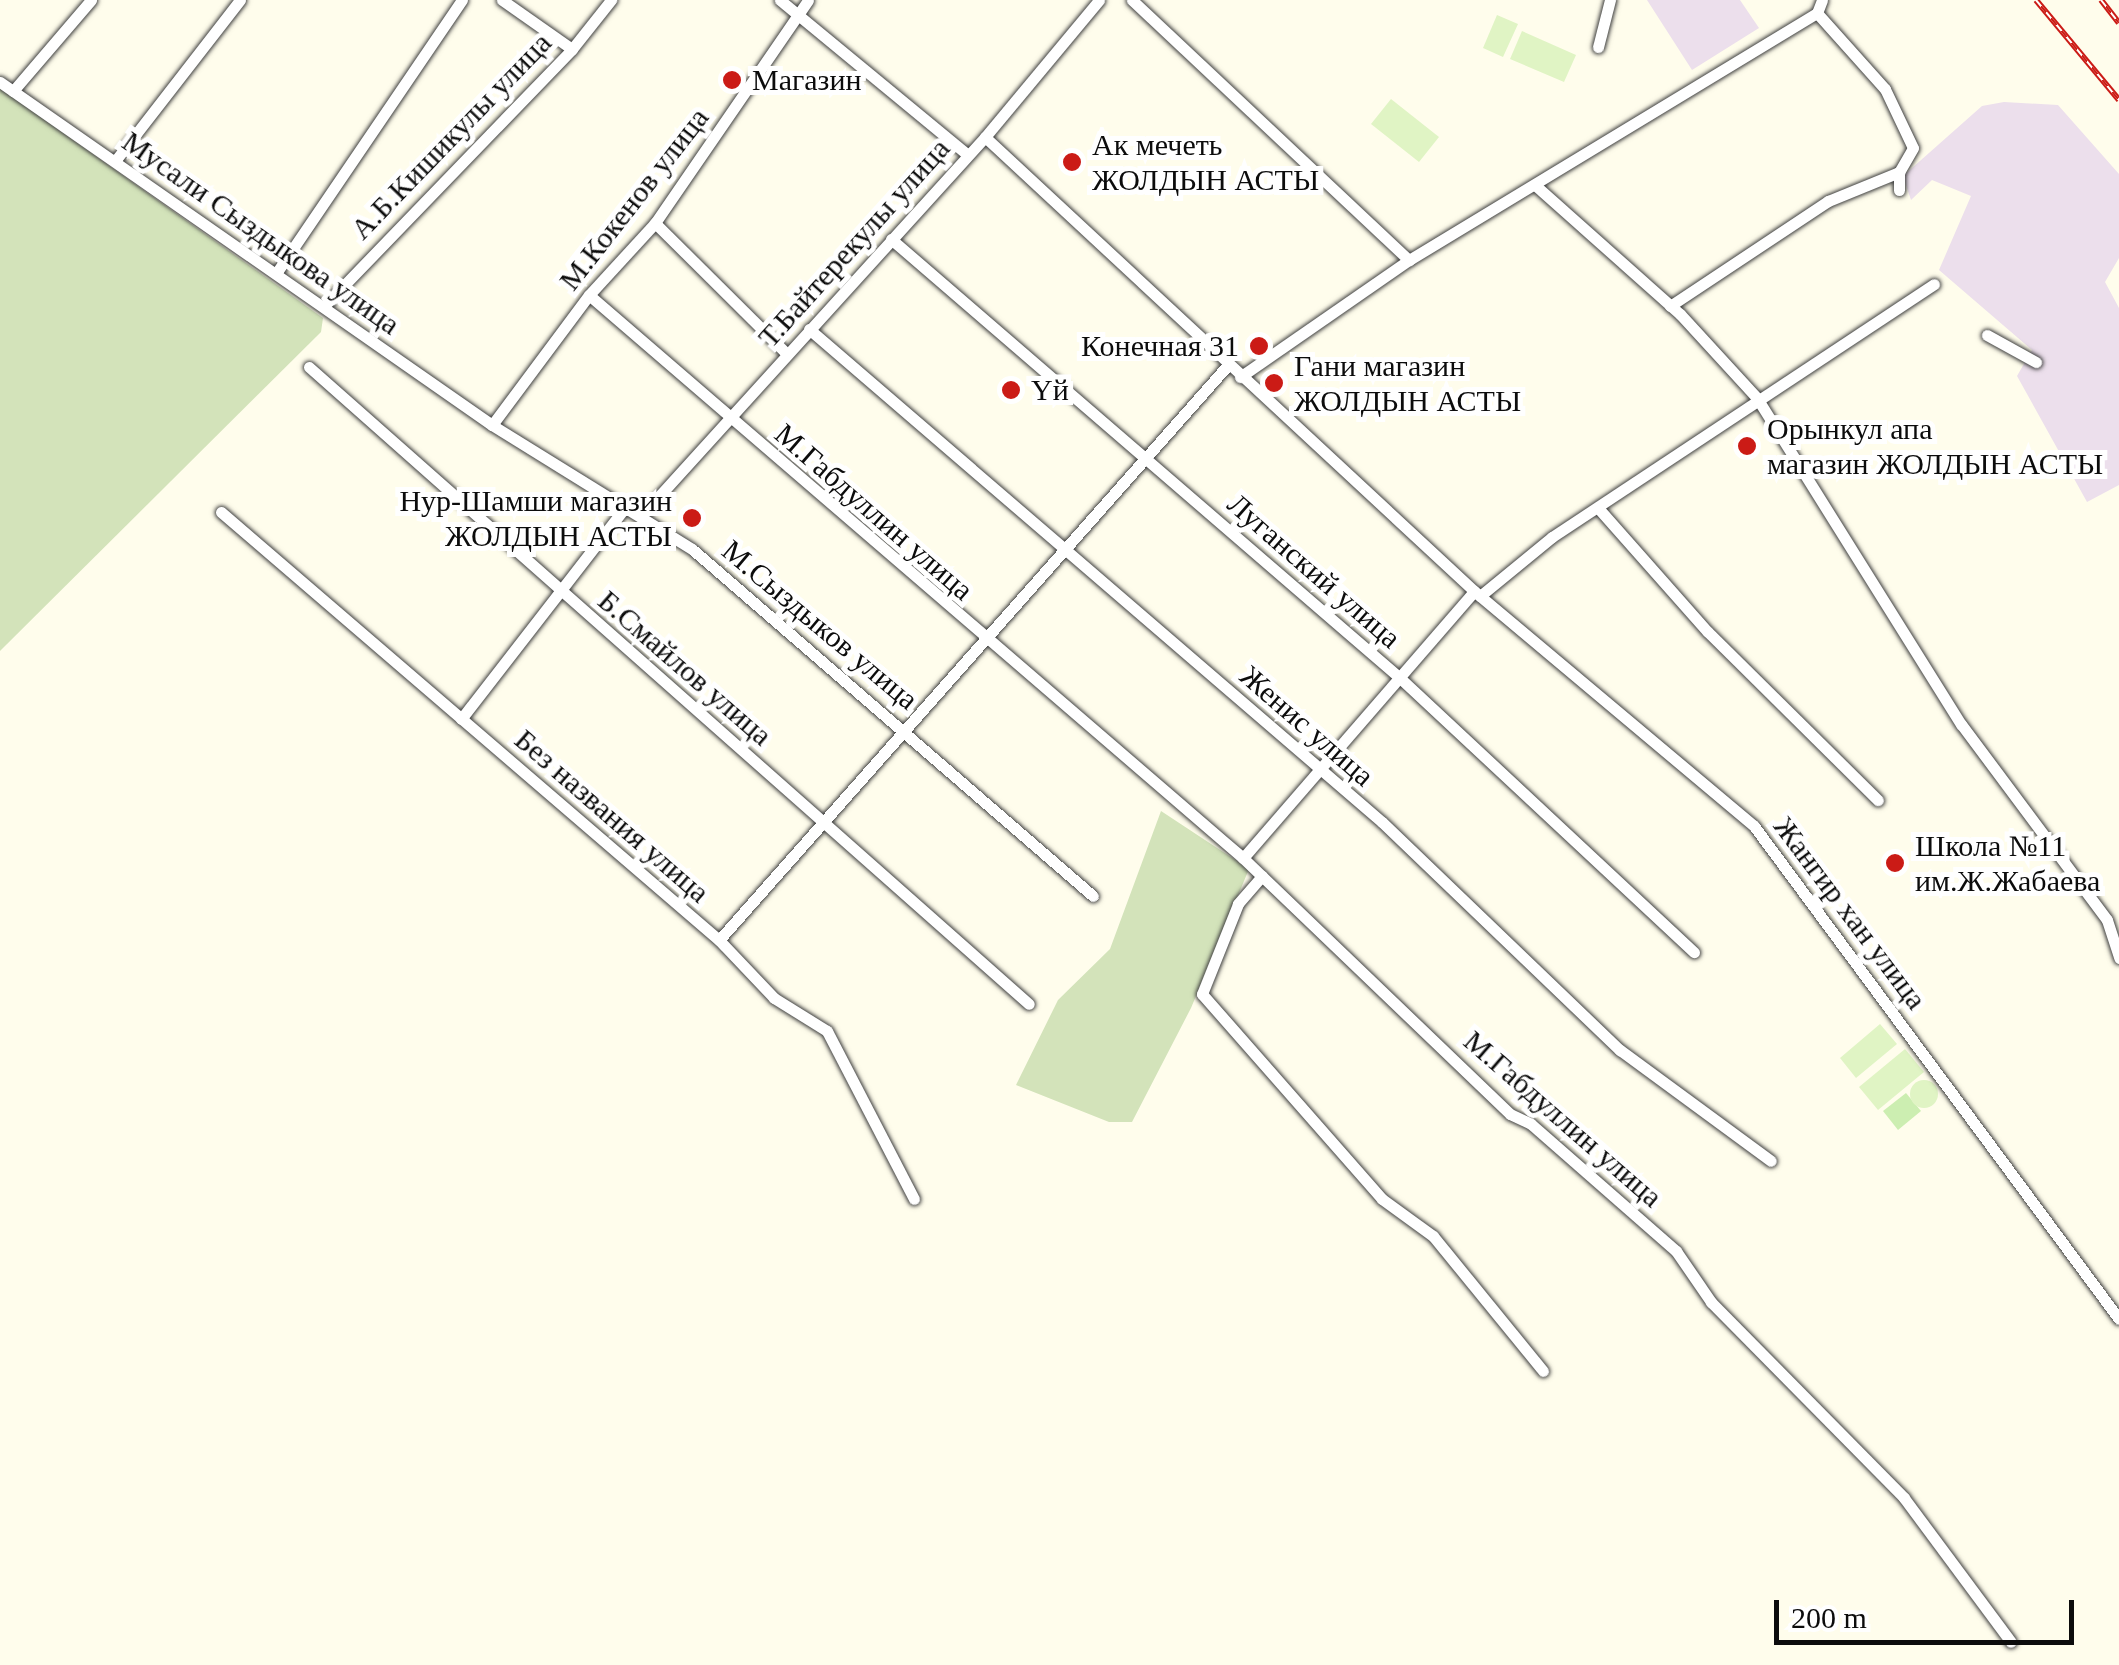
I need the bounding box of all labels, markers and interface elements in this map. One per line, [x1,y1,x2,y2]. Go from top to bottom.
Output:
street label: А.Б.Кишикулы улица [343,25,559,247]
place label: Магазин [752,62,862,98]
marker: Магазин [721,69,743,91]
street label: М.Кокенов улица [552,101,716,297]
street label: Мусали Сыздыкова улица [115,124,407,342]
place label: Ак мечеть ЖОЛДЫН АСТЫ [1092,127,1319,198]
street label: Т.Байтерекулы улица [751,131,957,355]
marker: Ак мечеть ЖОЛДЫН АСТЫ [1061,151,1083,173]
place label: Конечная 31 [1081,328,1239,364]
marker: Конечная 31 [1248,335,1270,357]
place label: Гани магазин ЖОЛДЫН АСТЫ [1294,348,1521,418]
place label: Үй [1031,372,1069,408]
marker: Гани магазин ЖОЛДЫН АСТЫ [1263,372,1285,394]
marker: Үй [1000,379,1022,401]
place label: Орынкул апа магазин ЖОЛДЫН АСТЫ [1767,411,2103,482]
street label: М.Габдуллин улица [767,416,981,608]
marker: Орынкул апа магазин ЖОЛДЫН АСТЫ [1736,435,1758,457]
place label: Нур-Шамши магазин ЖОЛДЫН АСТЫ [399,483,672,554]
street label: Луганский улица [1220,486,1408,656]
marker: Нур-Шамши магазин ЖОЛДЫН АСТЫ [681,507,703,529]
street label: М.Сыздыков улица [715,533,925,717]
street label: Б.Смайлов улица [591,583,779,753]
street label: Женис улица [1233,658,1381,794]
street label: Без названия улица [507,722,717,910]
street label: Жангир хан улица [1766,810,1934,1016]
place label: Школа №11 им.Ж.Жабаева [1915,828,2100,898]
marker: Школа №11 им.Ж.Жабаева [1884,852,1906,874]
street label: М.Габдуллин улица [1456,1023,1670,1215]
scale bar [1779,1580,2079,1642]
text: 200 m [1791,1601,1867,1634]

